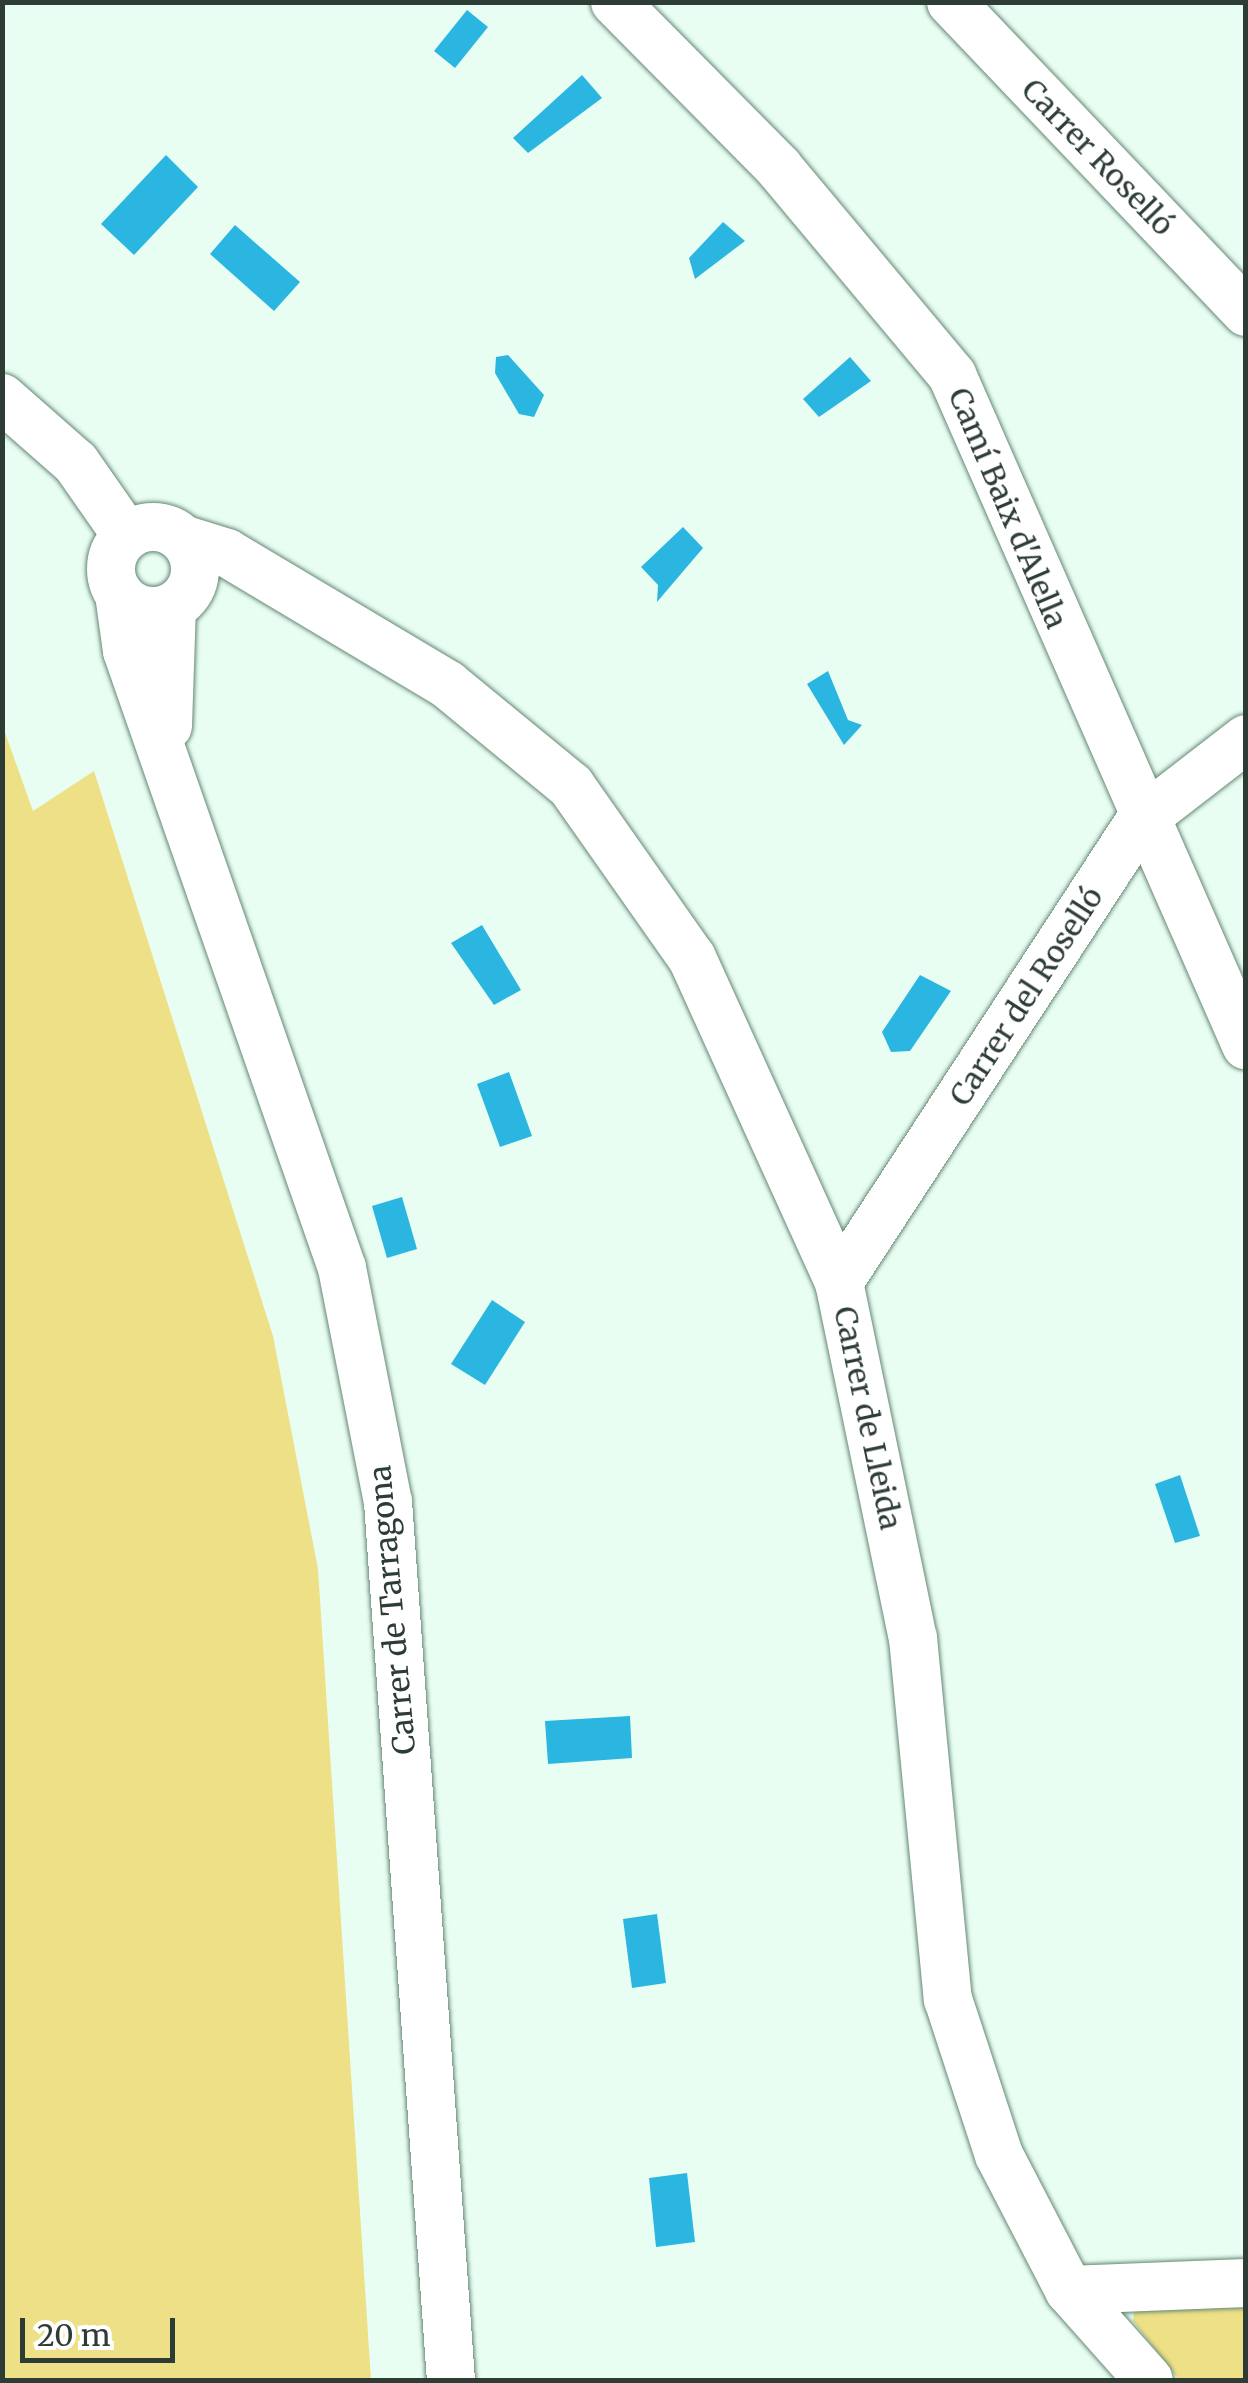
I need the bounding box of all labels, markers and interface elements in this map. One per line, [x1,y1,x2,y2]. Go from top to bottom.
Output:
street label: Carrer Roselló [1015,71,1181,243]
street label: Camí Baix d'Alella [941,382,1075,634]
street label: Carrer del Roselló [942,880,1110,1112]
street label: Carrer de Lleida [827,1303,909,1533]
street label: Carrer de Tarragona [361,1464,423,1756]
scale bar [25,2298,180,2360]
text: 20 m [37,2316,110,2354]

